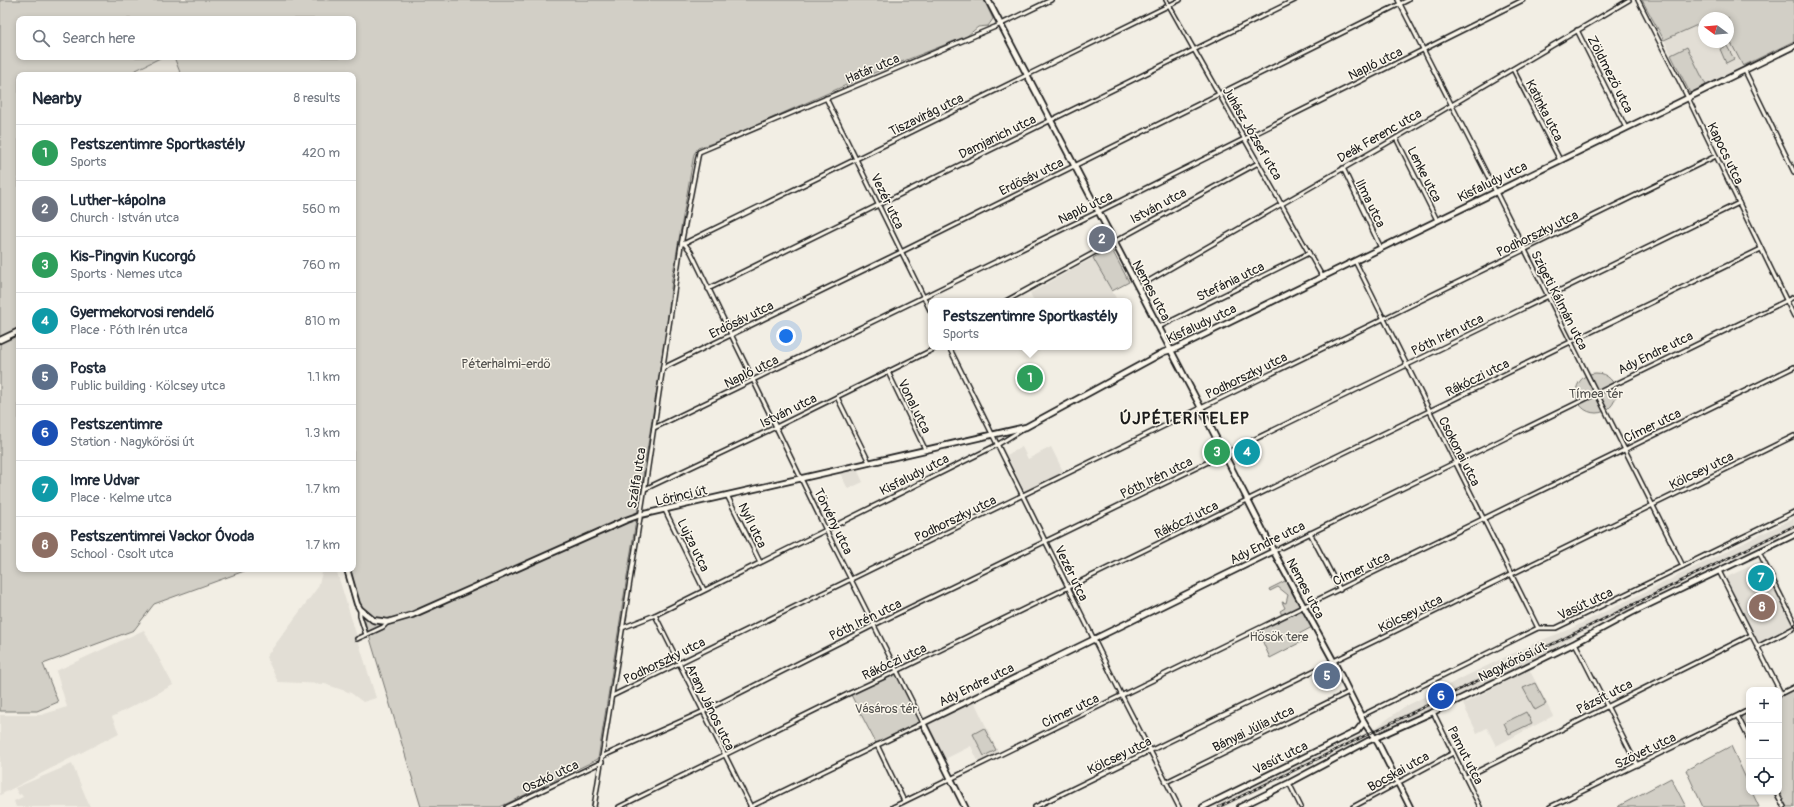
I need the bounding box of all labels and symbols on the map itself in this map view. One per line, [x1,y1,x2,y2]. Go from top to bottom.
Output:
north arrow [1698,12,1734,48]
street label: Zöldmező utca [1584,33,1636,116]
street label: Napló utca [1346,44,1405,84]
street label: Határ utca [843,50,902,87]
street label: Katinka utca [1522,77,1566,144]
street label: Juhász József utca [1219,84,1285,183]
street label: Tiszavirág utca [887,90,966,140]
street label: Deák Ferenc utca [1335,105,1424,166]
street label: Damjanich utca [956,111,1039,163]
street label: Kapocs utca [1703,120,1747,187]
street label: Lenke utca [1403,144,1445,205]
street label: Erdősáv utca [997,154,1066,199]
street label: Kisfaludy utca [1455,158,1530,206]
street label: Vezér utca [867,171,907,232]
street label: Ilma utca [1352,177,1389,230]
street label: István utca [1128,184,1189,227]
street label: Napló utca [1056,188,1115,228]
street label: Podhorszky utca [1494,207,1581,261]
pin: 2 [1089,224,1115,254]
street label: Szigeti Kálmán utca [1527,248,1591,353]
street label: Nemes utca [1129,258,1174,323]
street label: Stefánia utca [1194,259,1267,305]
street label: Erdősáv utca [707,297,776,342]
street label: Kisfaludy utca [1164,301,1239,347]
street label: Póth Irén utca [1409,311,1486,359]
your location [776,326,796,346]
street label: Ady Endre utca [1615,328,1696,378]
street label: Podhorszky utca [1203,349,1290,403]
street label: Napló utca [722,352,781,392]
park label: Péterhalmi-erdő [461,356,551,372]
street label: Rákóczi utca [1443,356,1512,400]
pin: 1 [1017,363,1043,393]
street label: Vonal utca [894,377,934,436]
park label: Tímea tér [1569,386,1624,402]
street label: István utca [757,390,819,432]
street label: Címer utca [1621,405,1684,447]
district label: ÚJPÉTERITELEP [1120,408,1250,429]
street label: Csokonai utca [1435,414,1484,489]
pin: 3 [1204,437,1230,467]
pin: 4 [1234,437,1260,467]
street label: Szálfa utca [624,446,650,510]
street label: Kölcsey utca [1667,448,1736,493]
street label: Kisfaludy utca [877,451,952,499]
street label: Póth Irén utca [1118,454,1195,502]
street label: Lőrinci út [654,482,709,510]
street label: Törvény utca [810,486,856,557]
street label: Podhorszky utca [912,492,999,546]
street label: Rákóczi utca [1152,498,1221,542]
street label: Nyíl utca [734,500,770,551]
street label: Lujza utca [673,516,713,575]
street label: Ady Endre utca [1227,518,1308,568]
street label: Vezér utca [1051,543,1091,604]
street label: Címer utca [1330,548,1393,590]
street label: Nemes utca [1283,556,1328,621]
pin: 7 [1748,563,1774,593]
street label: Vasút utca [1555,584,1615,624]
street label: Kölcsey utca [1376,591,1445,636]
pin: 8 [1749,592,1775,622]
street label: Póth Irén utca [827,596,904,644]
park label: Hősök tere [1250,629,1309,645]
street label: Podhorszky utca [621,634,708,688]
street label: Nagykőrösi út [1476,638,1550,685]
street label: Rákóczi utca [860,640,929,684]
street label: Ady Endre utca [936,660,1017,710]
pin: 5 [1314,661,1340,691]
street label: Arany János utca [682,662,738,753]
street label: Pázsit utca [1574,676,1635,718]
pin: 6 [1428,681,1454,711]
street label: Címer utca [1039,690,1102,732]
park label: Vásáros tér [855,701,918,717]
street label: Bányai Júlia utca [1210,702,1297,756]
street label: Pamut utca [1444,724,1487,787]
street label: Szövet utca [1612,729,1679,773]
street label: Kölcsey utca [1085,733,1154,778]
street label: Vasút utca [1250,738,1310,778]
street label: Bocskai utca [1365,748,1432,795]
street label: Oszkó utca [520,757,581,797]

